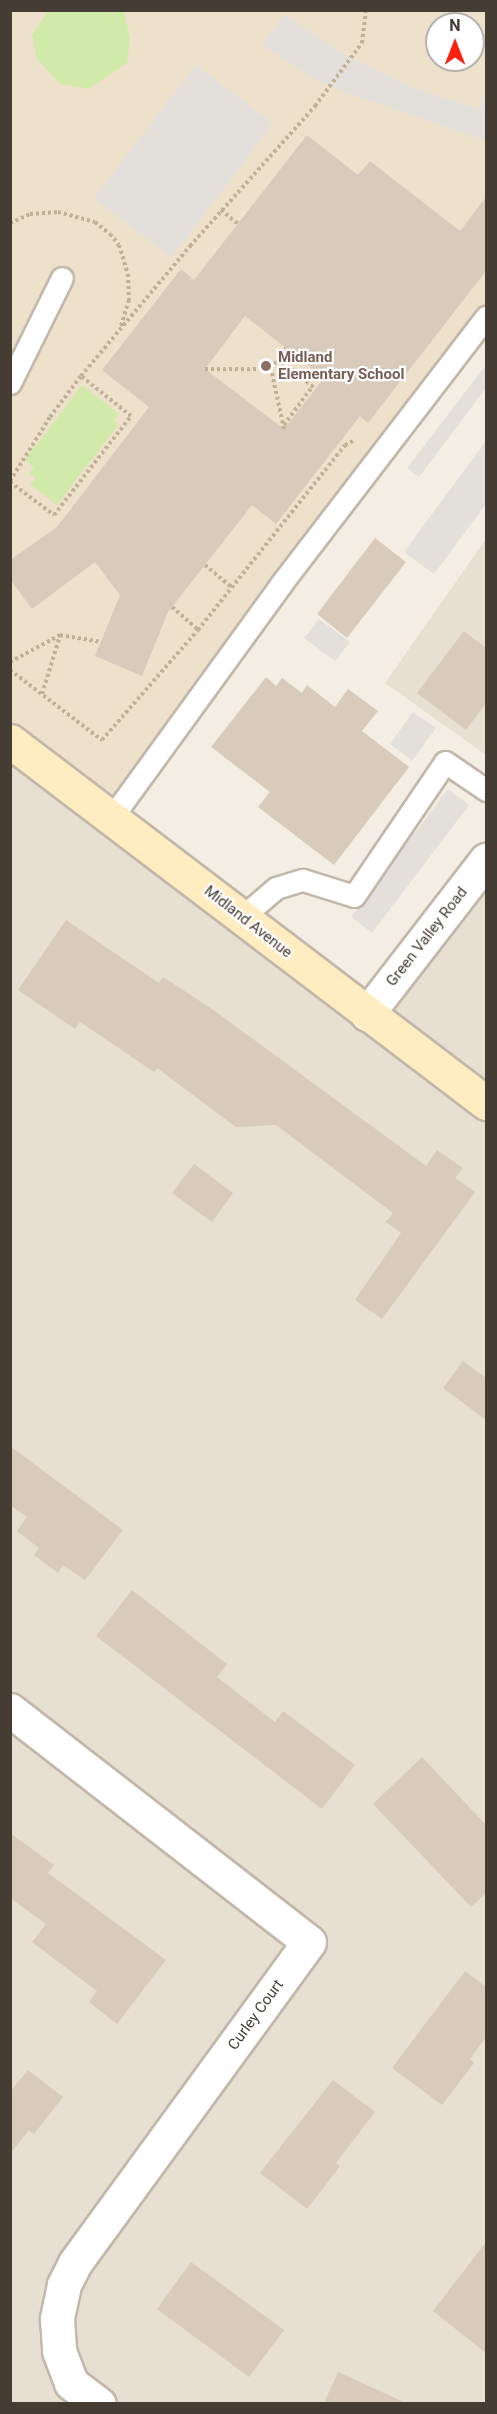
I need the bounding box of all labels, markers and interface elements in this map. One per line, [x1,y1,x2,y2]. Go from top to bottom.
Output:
north arrow [425,12,485,72]
text: N [449,16,461,35]
place label: Midland Elementary School [278,348,404,383]
marker: Midland Elementary School [259,359,273,373]
street label: Midland Avenue [200,882,296,962]
street label: Green Valley Road [383,884,471,990]
street label: Curley Court [225,1976,287,2054]

